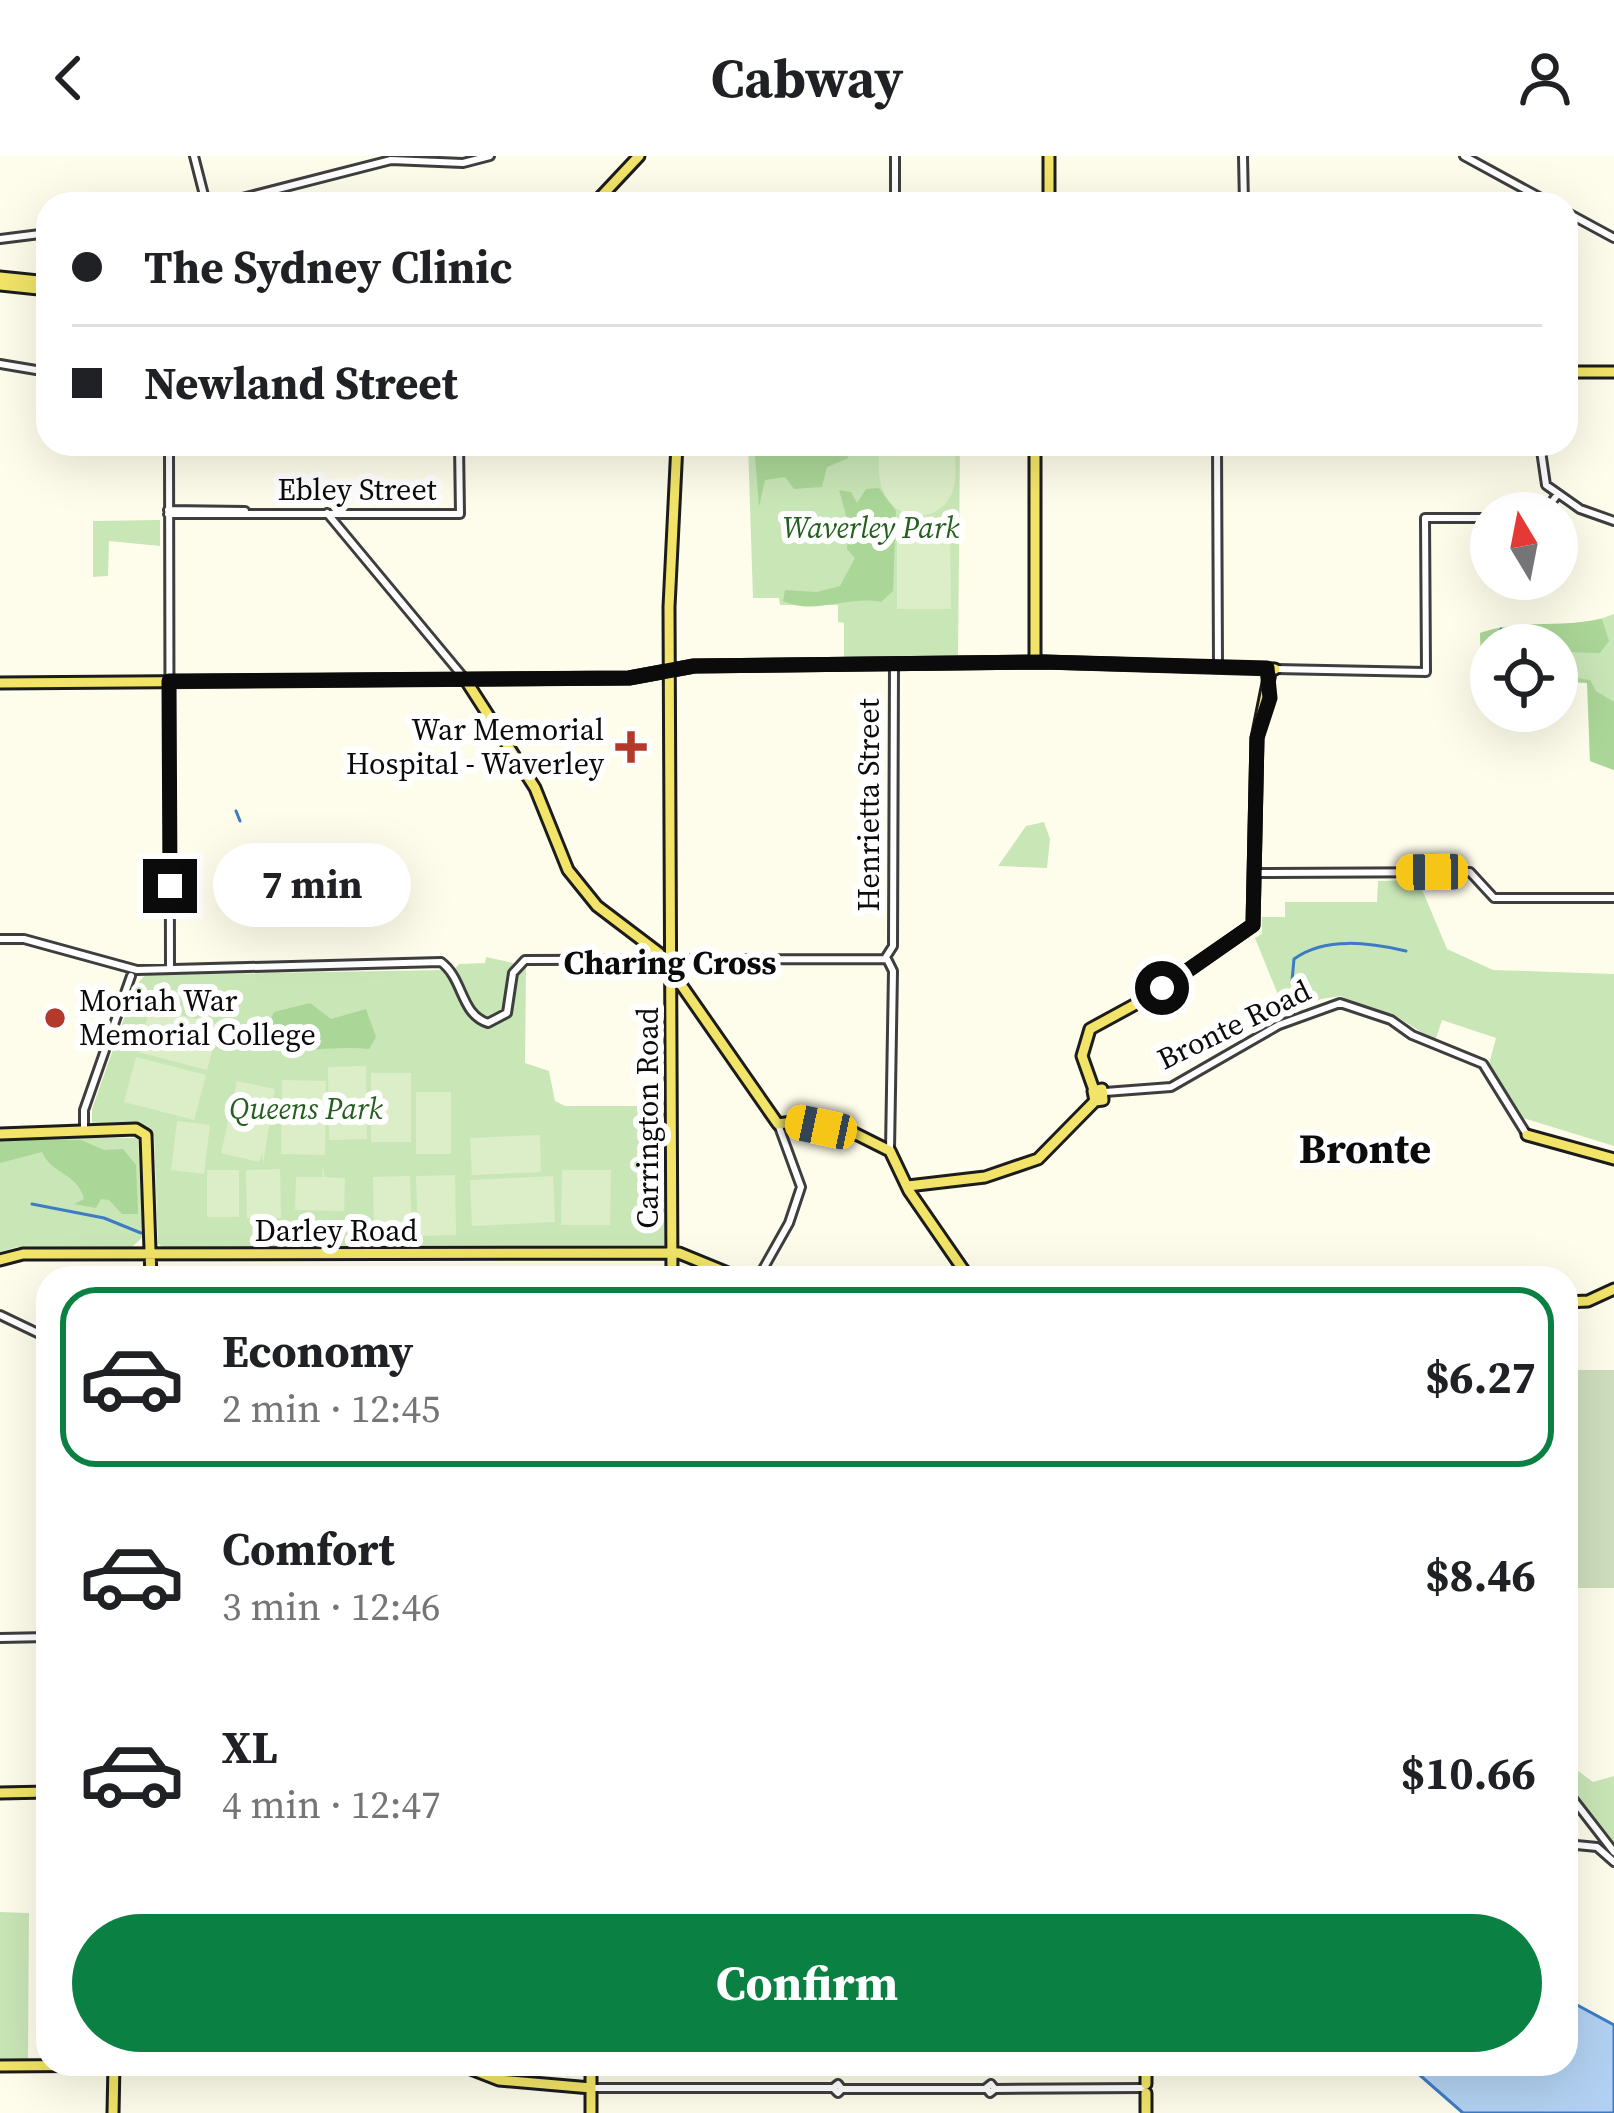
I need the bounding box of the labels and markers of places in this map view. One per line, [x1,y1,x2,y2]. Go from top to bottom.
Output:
place label: War Memorial Hospital - Waverley [346,709,605,784]
marker: War Memorial Hospital - Waverley [615,731,647,763]
place label: Moriah War Memorial College [79,980,316,1055]
marker: Moriah War Memorial College [42,1005,68,1031]

